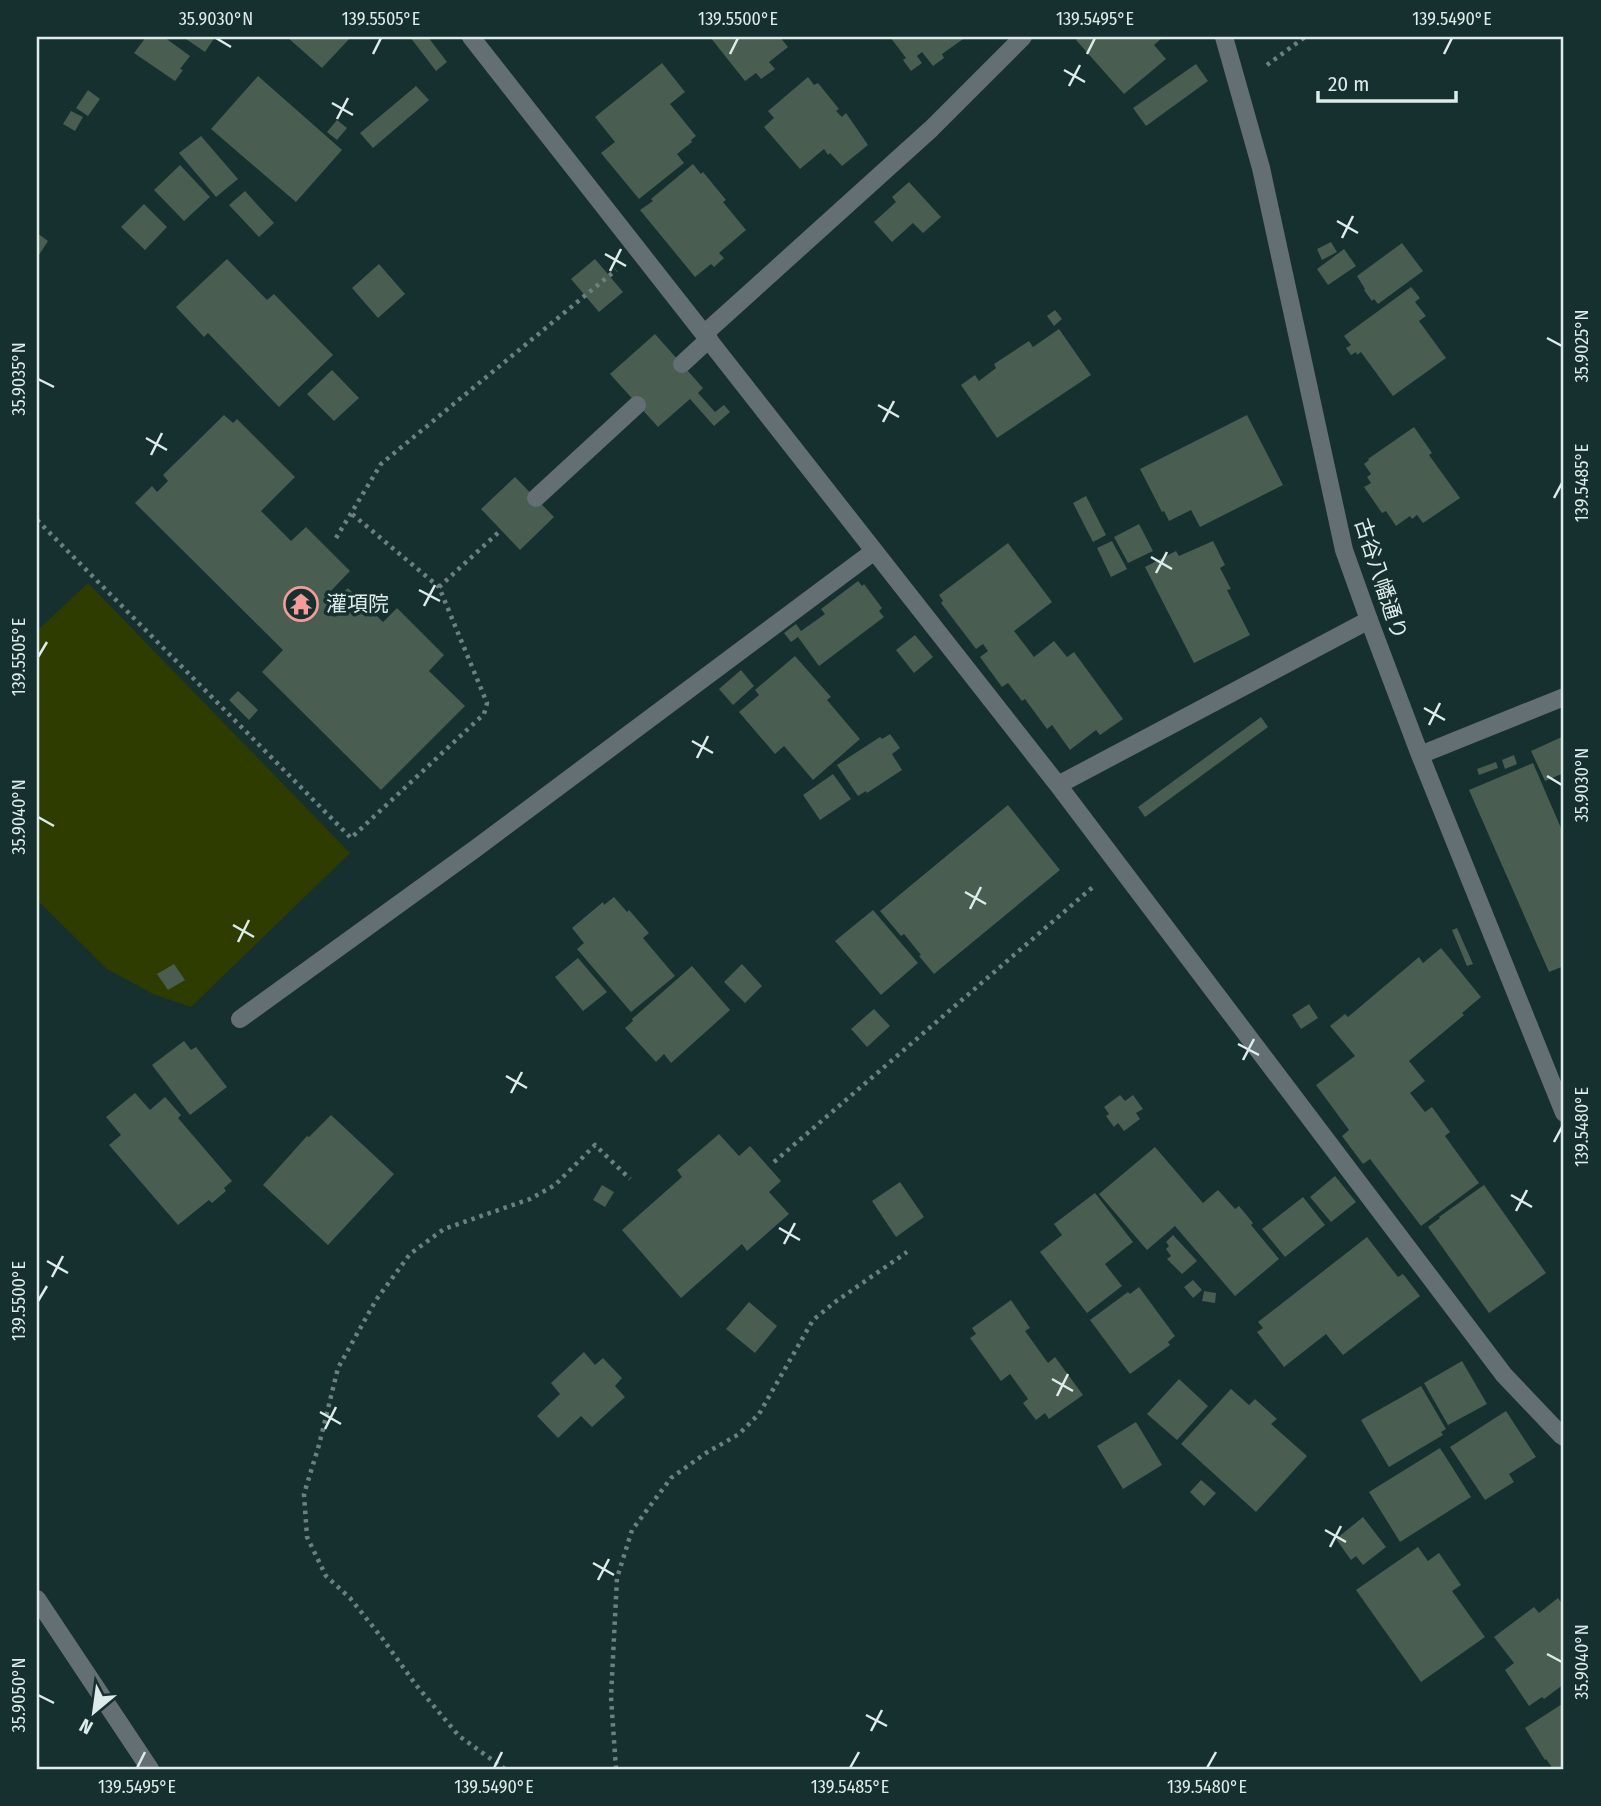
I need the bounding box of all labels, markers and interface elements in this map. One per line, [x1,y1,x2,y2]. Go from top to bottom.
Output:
text: 35.9030°N [179,8,253,30]
text: 139.5505°E [342,8,420,30]
text: 139.5500°E [698,8,778,30]
text: 139.5495°E [1056,8,1134,30]
text: 139.5490°E [1412,8,1492,30]
scale bar [1318,60,1456,104]
text: 20 m [1328,71,1369,97]
text: 35.9025°N [1571,309,1593,383]
text: 35.9035°N [8,342,30,416]
text: 139.5485°E [1571,444,1593,522]
street label: 古谷八幡通り [1349,515,1413,643]
temple icon: 灌項院 [282,585,320,623]
place label: 灌項院 [326,591,389,617]
text: 139.5505°E [8,618,30,696]
text: 35.9030°N [1571,748,1593,822]
text: 35.9040°N [8,779,30,855]
text: 139.5480°E [1571,1087,1593,1167]
text: 139.5500°E [8,1261,30,1341]
text: 35.9040°N [1571,1624,1593,1700]
text: 35.9050°N [8,1658,30,1732]
north arrow [60,1676,130,1746]
text: N [75,1714,97,1739]
text: 139.5495°E [98,1776,176,1798]
text: 139.5490°E [454,1776,534,1798]
text: 139.5485°E [811,1776,889,1798]
text: 139.5480°E [1167,1776,1247,1798]

